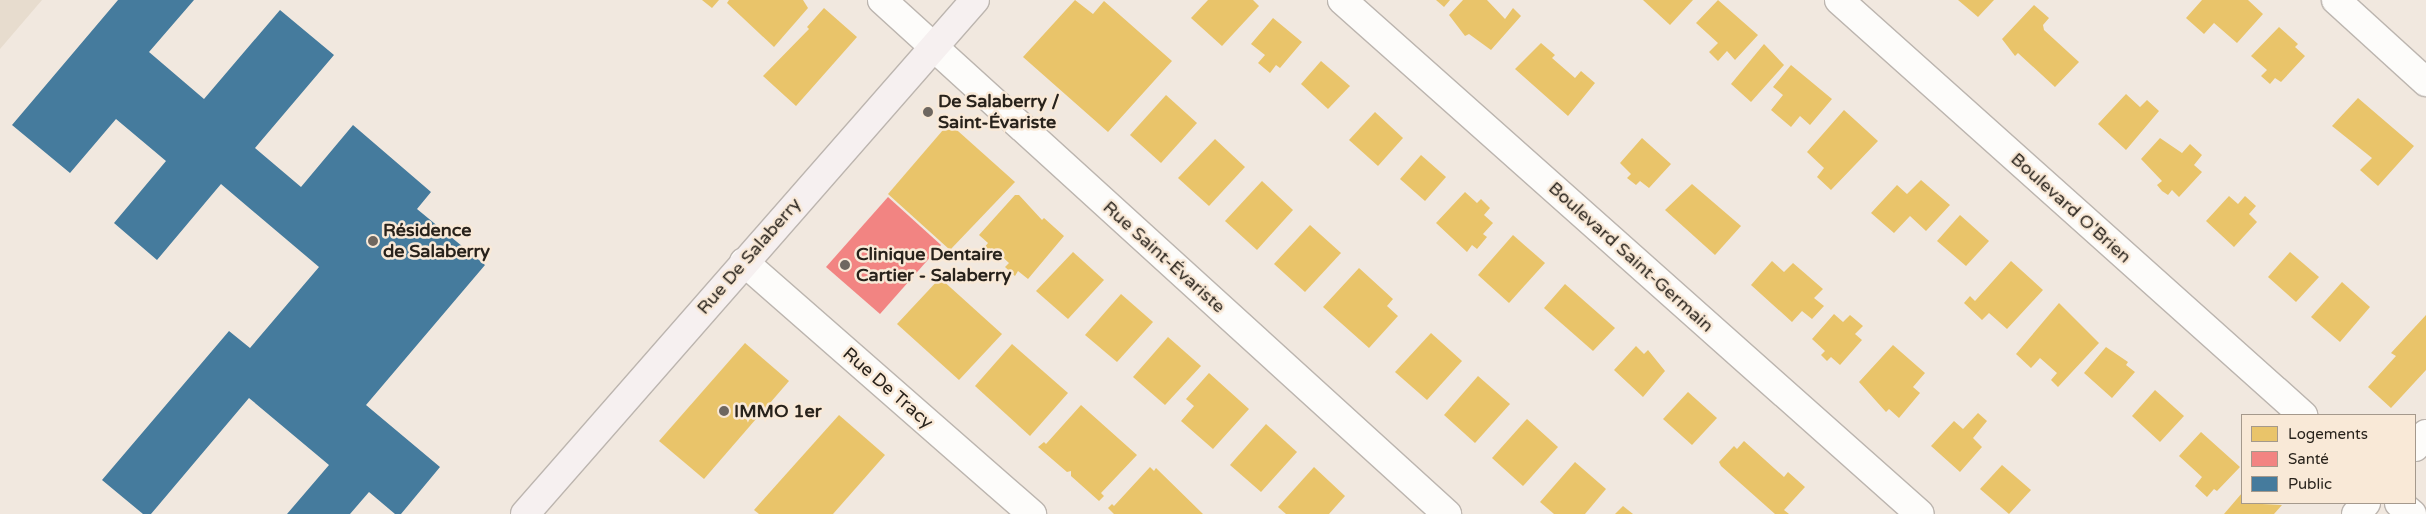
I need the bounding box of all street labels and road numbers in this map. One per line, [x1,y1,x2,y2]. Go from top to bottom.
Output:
street label: Boulevard O'Brien [2006,148,2136,268]
street label: Boulevard Saint-Germain [1544,177,1718,337]
street label: Rue De Salaberry [692,193,806,319]
street label: Rue Saint-Évariste [1098,196,1230,318]
street label: Rue De Tracy [838,343,938,433]

